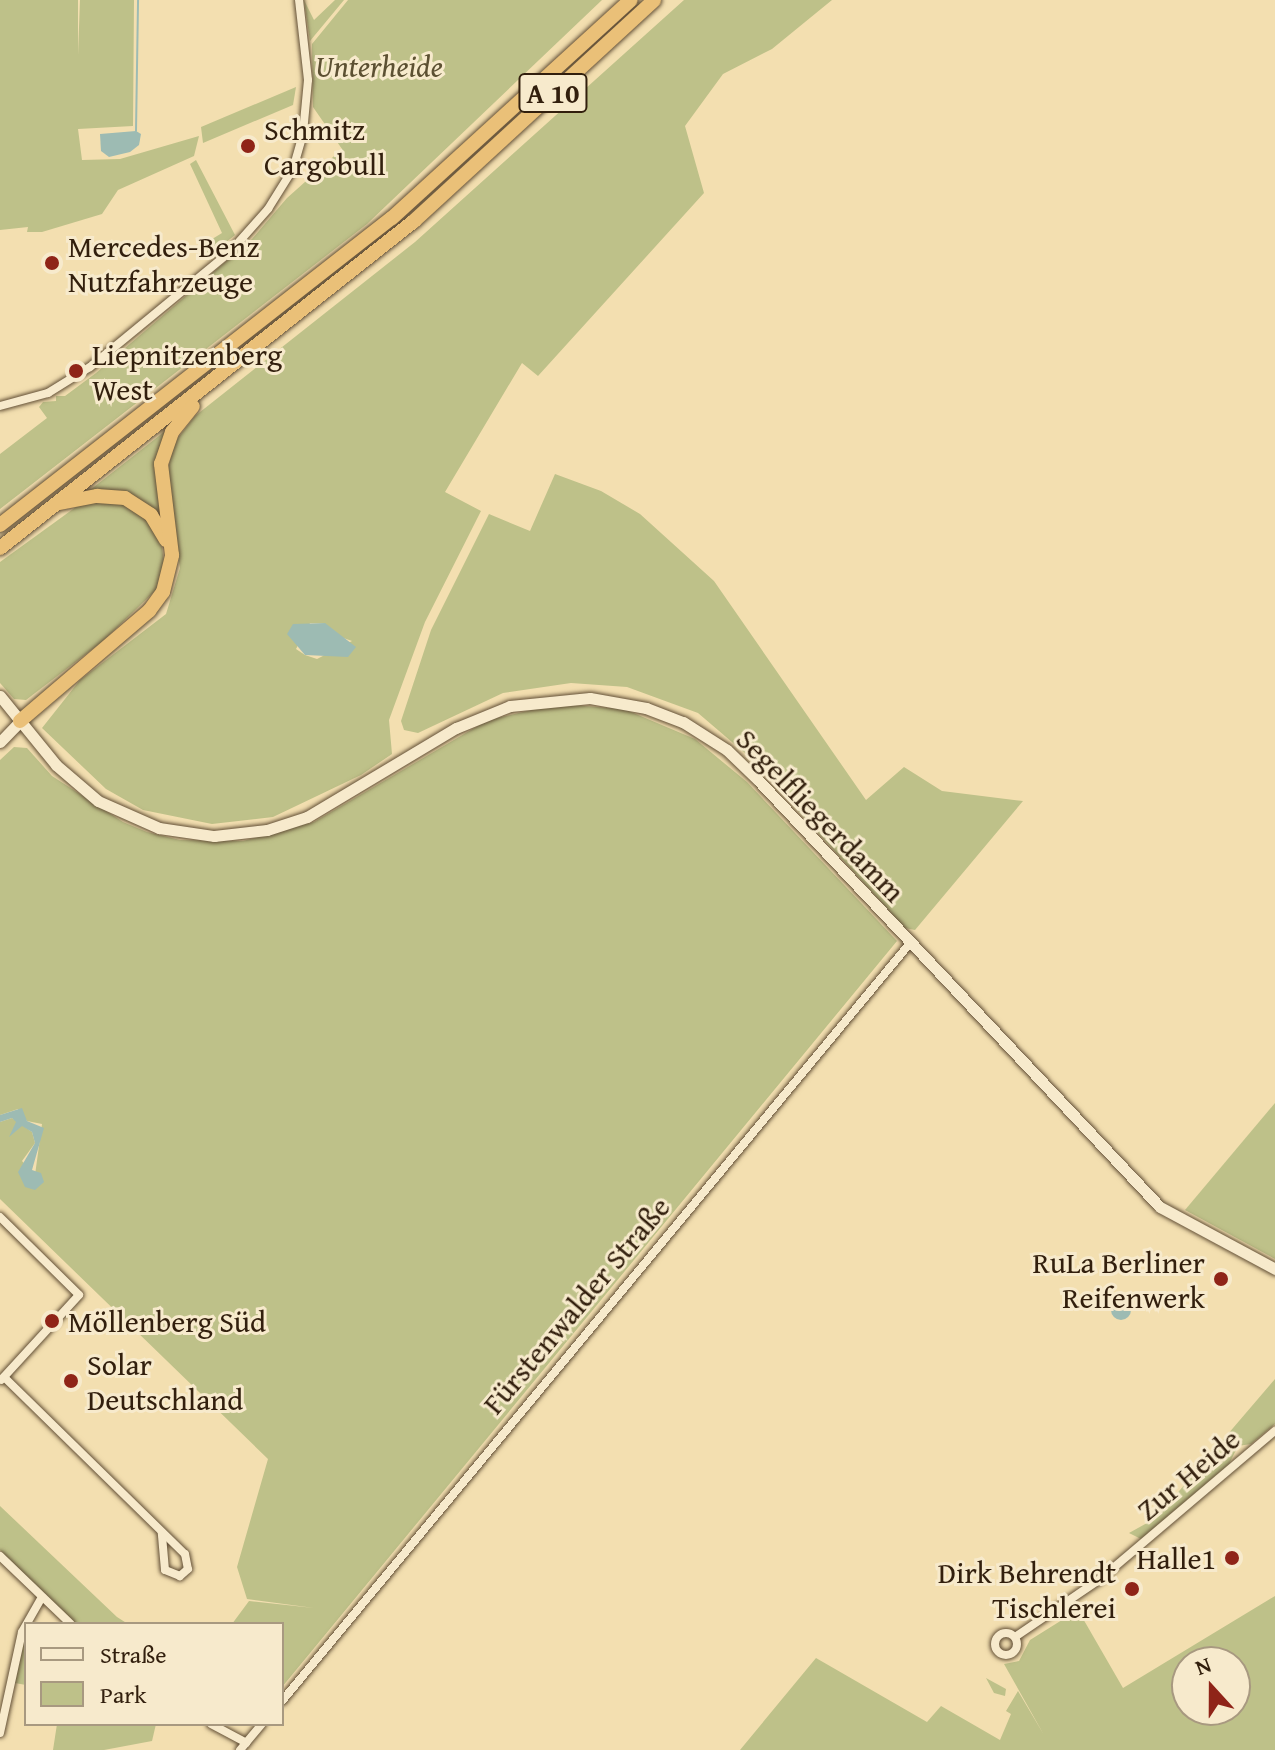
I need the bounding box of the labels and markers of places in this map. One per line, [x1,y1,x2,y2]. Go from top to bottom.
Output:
place label: Schmitz Cargobull [264,111,386,182]
marker: Schmitz Cargobull [239,137,257,155]
place label: Mercedes-Benz Nutzfahrzeuge [68,228,259,298]
marker: Mercedes-Benz Nutzfahrzeuge [43,254,61,272]
place label: Liepnitzenberg West [92,336,282,406]
marker: Liepnitzenberg West [67,362,85,380]
place label: RuLa Berliner Reifenwerk [1033,1244,1205,1314]
marker: RuLa Berliner Reifenwerk [1212,1270,1230,1288]
place label: Möllenberg Süd [68,1303,266,1339]
marker: Möllenberg Süd [43,1312,61,1330]
place label: Solar Deutschland [87,1346,243,1416]
marker: Solar Deutschland [62,1372,80,1390]
place label: Halle1 [1137,1540,1216,1576]
marker: Halle1 [1223,1549,1241,1567]
place label: Dirk Behrendt Tischlerei [938,1554,1116,1624]
marker: Dirk Behrendt Tischlerei [1123,1580,1141,1598]

